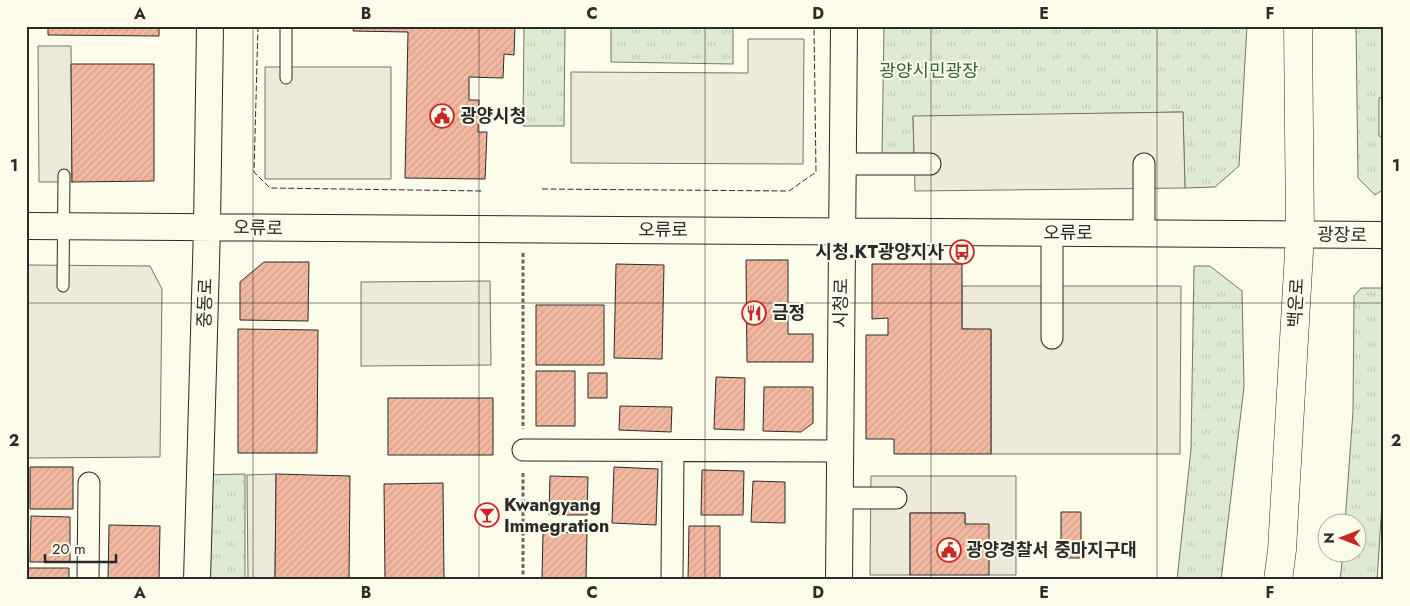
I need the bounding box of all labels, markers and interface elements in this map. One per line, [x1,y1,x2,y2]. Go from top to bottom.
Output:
text: A [133,2,146,25]
text: B [361,2,371,25]
text: C [586,2,598,25]
text: D [812,2,824,25]
text: E [1039,2,1049,25]
text: F [1266,2,1274,25]
park label: 광양시민광장 [879,58,979,84]
public building icon: 광양시청 [429,103,455,129]
place label: 광양시청 [460,103,526,129]
text: 1 [10,154,18,177]
text: 1 [1392,154,1400,177]
street label: 오류로 [233,215,283,241]
street label: 오류로 [638,217,688,243]
street label: 오류로 [1043,220,1093,246]
street label: 광장로 [1317,222,1367,248]
place label: 시청.KT광양지사 [816,239,944,265]
bus stop icon: 시청.KT광양지사 [949,239,975,265]
street label: 중동로 [191,278,219,328]
street label: 시청로 [828,278,854,328]
street label: 백운로 [1282,278,1310,328]
restaurant icon: 금정 [741,300,767,326]
place label: 금정 [772,300,805,326]
text: 2 [9,429,19,452]
text: 2 [1391,429,1401,452]
place label: Kwangyang Immegration [504,492,609,539]
bar icon: Kwangyang Immegration [474,502,500,528]
north arrow [1318,514,1368,564]
scale bar [45,531,116,563]
text: N [1319,532,1339,544]
public building icon: 광양경찰서 중마지구대 [936,537,962,563]
place label: 광양경찰서 중마지구대 [966,537,1137,563]
text: 20 m [52,538,86,560]
text: A [133,581,146,604]
text: B [361,581,371,604]
text: C [586,581,598,604]
text: D [812,581,824,604]
text: E [1039,581,1049,604]
text: F [1266,581,1274,604]

